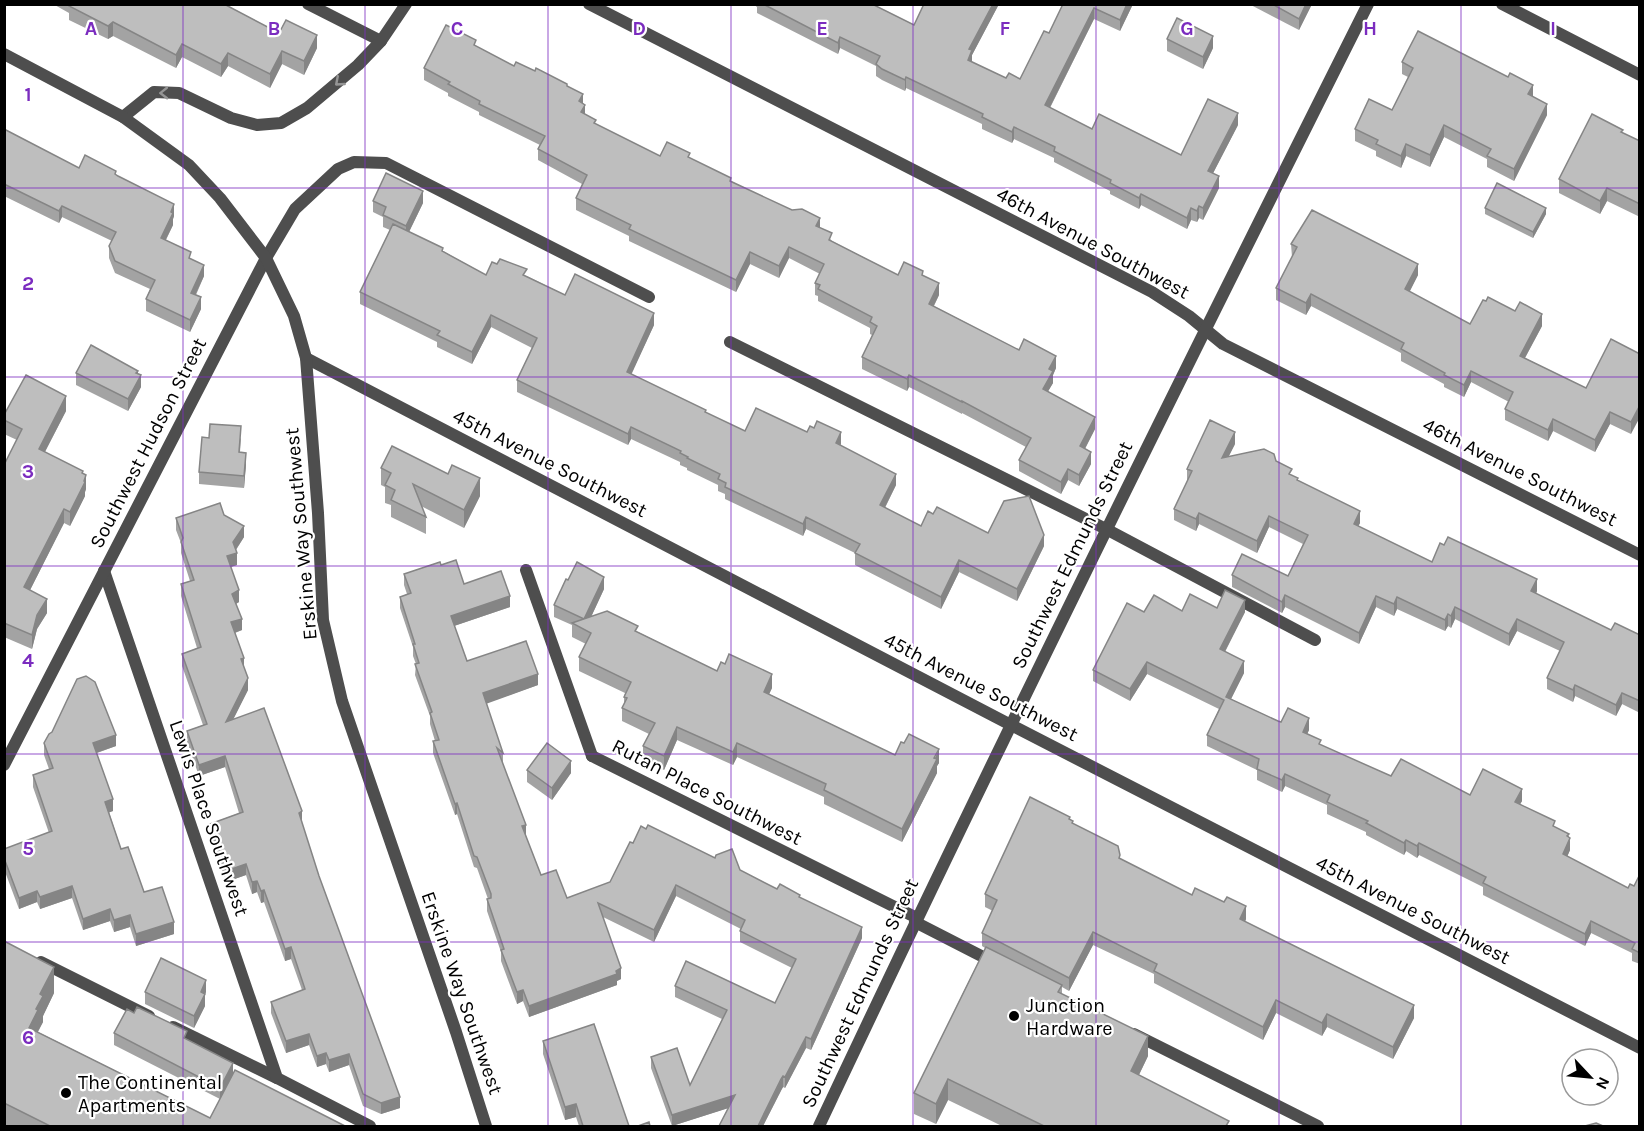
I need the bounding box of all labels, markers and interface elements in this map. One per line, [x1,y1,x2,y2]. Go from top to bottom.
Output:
text: A [85,17,98,40]
text: B [268,17,280,40]
text: C [451,17,463,40]
text: D [632,17,646,40]
text: E [816,17,828,40]
text: F [1000,17,1011,40]
text: G [1180,17,1194,40]
text: H [1363,17,1377,40]
text: I [1550,17,1556,40]
one-way arrow [335,75,346,86]
text: 1 [24,83,32,106]
one-way arrow [159,87,168,99]
street label: 46th Avenue Southwest [993,182,1194,304]
text: 2 [22,272,34,295]
street label: Southwest Hudson Street [85,334,211,552]
street label: 45th Avenue Southwest [449,404,651,522]
street label: 46th Avenue Southwest [1419,413,1621,531]
street label: Erskine Way Southwest [280,426,322,641]
street label: Southwest Edmunds Street [1007,437,1137,673]
text: 3 [22,460,34,483]
street label: 45th Avenue Southwest [880,628,1082,746]
text: 4 [22,649,34,672]
street label: Lewis Place Southwest [165,717,254,920]
street label: Rutan Place Southwest [608,734,806,850]
text: 5 [22,837,34,860]
street label: 45th Avenue Southwest [1312,851,1514,969]
street label: Southwest Edmunds Street [797,874,924,1111]
street label: Erskine Way Southwest [416,888,508,1098]
place label: Junction Hardware [1026,994,1112,1040]
marker: Junction Hardware [1007,1009,1021,1023]
text: 6 [22,1026,34,1049]
north arrow [1560,1047,1620,1107]
place label: The Continental Apartments [78,1071,222,1117]
text: N [1592,1074,1614,1093]
marker: The Continental Apartments [59,1086,73,1100]

